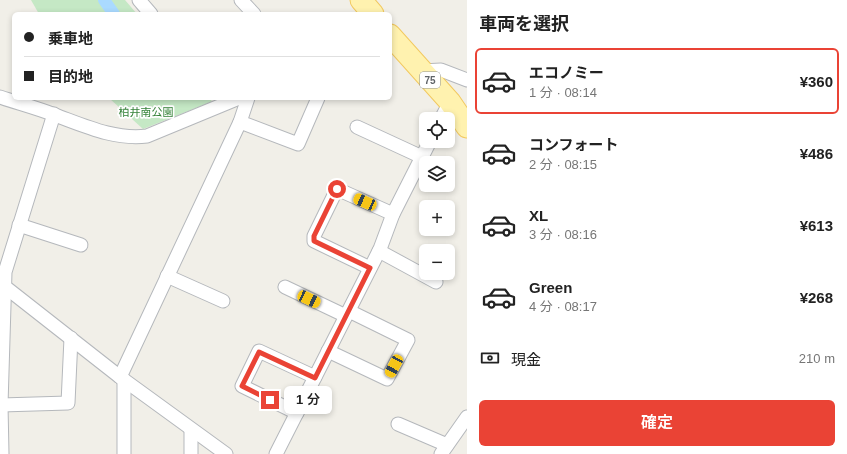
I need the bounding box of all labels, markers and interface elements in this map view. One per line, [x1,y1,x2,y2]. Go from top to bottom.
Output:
text: 車両を選択 [479,14,569,34]
text: 乗車地 [48,30,93,47]
icon: car [481,63,517,99]
text: エコノミー [529,64,604,81]
text: 目的地 [48,68,93,85]
road number: 75 [420,72,440,88]
text: ¥360 [800,73,833,90]
text: 1 分 · 08:14 [529,85,597,100]
park label: 柏井南公園 [119,106,174,118]
map controls [419,112,455,280]
button: locate [419,112,455,148]
icon: car [481,135,517,171]
text: コンフォート [529,136,619,153]
text: ¥486 [800,145,833,162]
button: layers [419,156,455,192]
text: 2 分 · 08:15 [529,157,597,172]
route start [328,180,346,198]
car [352,192,378,212]
button: + [419,200,455,236]
icon: car [481,207,517,243]
text: XL [529,207,548,224]
text: ¥613 [800,217,833,234]
text: 3 分 · 08:16 [529,227,597,242]
button: − [419,244,455,280]
icon: car [481,279,517,315]
text: Green [529,279,572,296]
car [296,288,322,310]
text: ¥268 [800,289,833,306]
text: 4 分 · 08:17 [529,299,597,314]
icon: cash [479,347,501,369]
text: 現金 [511,351,541,368]
text: 210 m [799,351,835,366]
car [383,353,405,379]
callout: 1 分 [284,386,332,414]
route end [261,391,279,409]
text: 1 分 [296,392,320,407]
button: 確定 [479,400,835,446]

